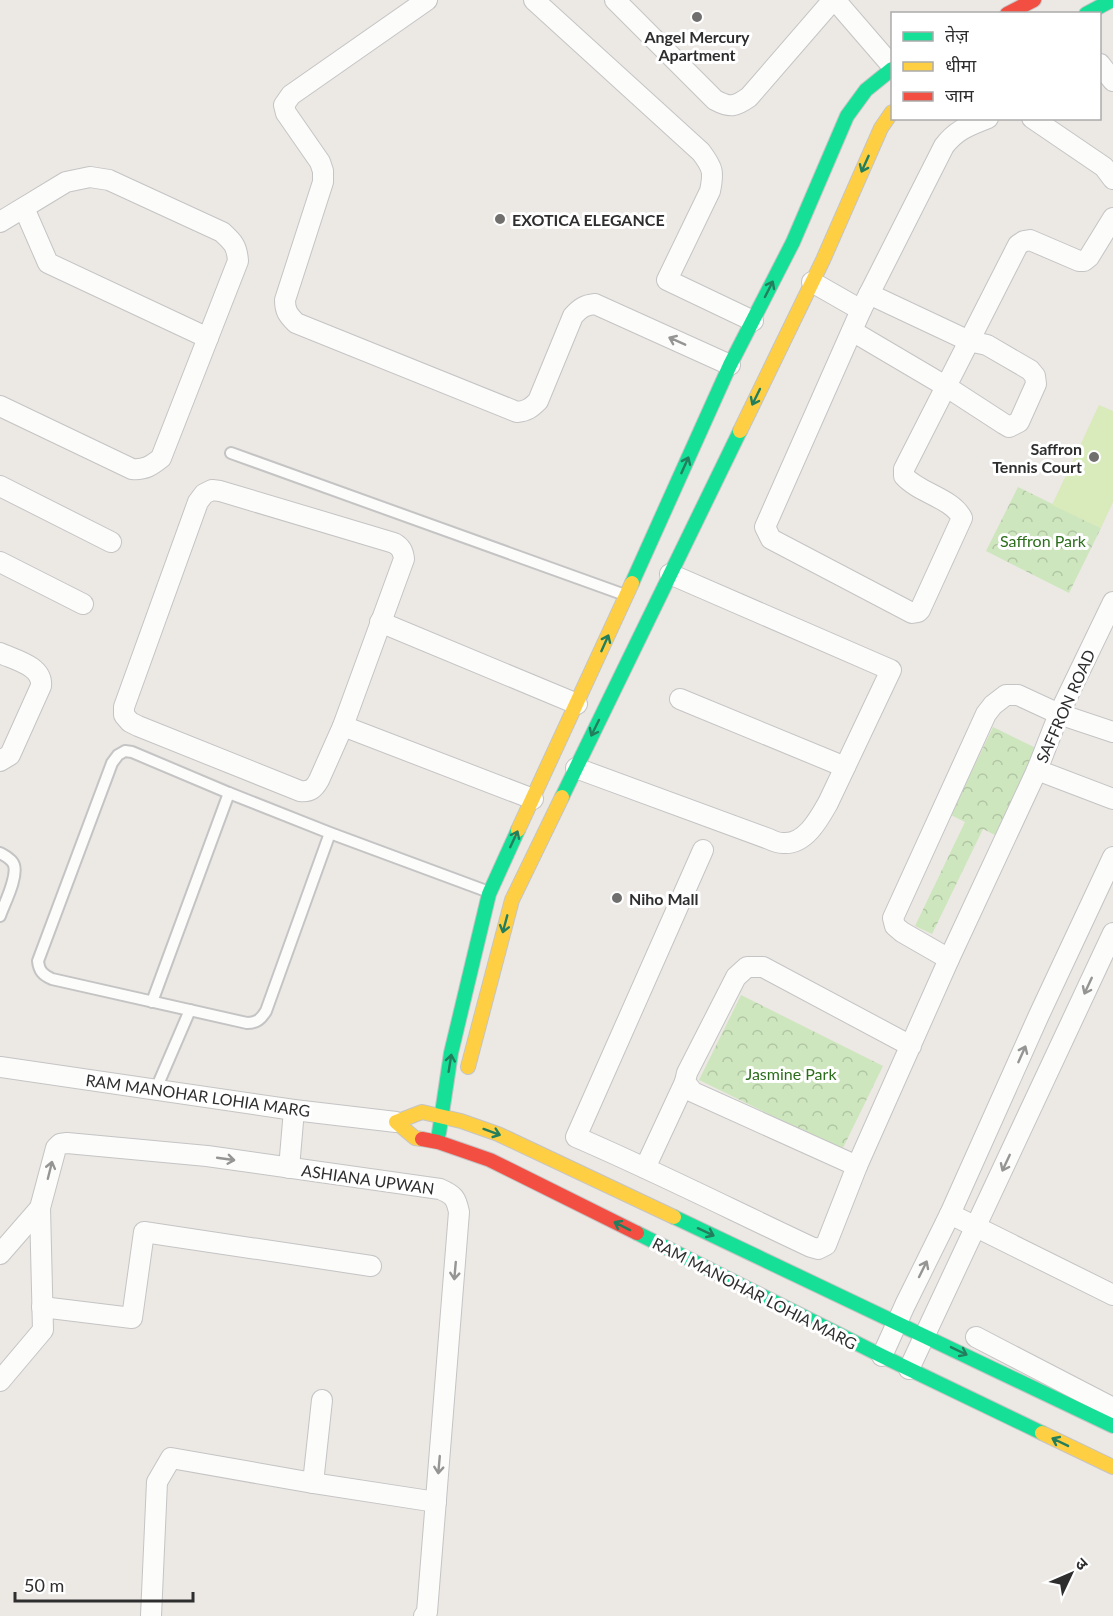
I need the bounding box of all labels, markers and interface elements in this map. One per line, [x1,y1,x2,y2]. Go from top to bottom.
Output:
marker: Angel Mercury Apartment [690,10,704,24]
legend [891,12,1101,120]
text: तेज़ [945,24,969,46]
place label: Angel Mercury Apartment [643,27,750,64]
text: धीमा [945,54,976,76]
text: जाम [945,84,975,106]
one-way arrow [859,154,870,172]
place label: EXOTICA ELEGANCE [512,210,665,229]
marker: EXOTICA ELEGANCE [493,212,507,226]
one-way arrow [764,281,775,299]
one-way arrow [668,335,686,347]
one-way arrow [750,388,761,406]
place label: Saffron Tennis Court [992,439,1082,476]
marker: Saffron Tennis Court [1087,450,1101,464]
one-way arrow [679,457,691,475]
park label: Saffron Park [1000,531,1087,550]
one-way arrow [600,634,611,652]
street label: SAFFRON ROAD [1032,646,1098,766]
one-way arrow [589,719,601,737]
one-way arrow [509,831,521,849]
place label: Niho Mall [629,889,698,908]
marker: Niho Mall [610,891,624,905]
one-way arrow [499,914,511,933]
one-way arrow [1082,977,1094,995]
one-way arrow [1016,1045,1028,1063]
one-way arrow [444,1054,455,1074]
park label: Jasmine Park [745,1064,837,1083]
street label: RAM MANOHAR LOHIA MARG [84,1070,312,1120]
one-way arrow [482,1127,500,1138]
one-way arrow [215,1153,235,1164]
one-way arrow [999,1153,1011,1171]
street label: ASHIANA UPWAN [300,1160,436,1198]
one-way arrow [44,1161,56,1180]
one-way arrow [613,1220,631,1231]
one-way arrow [697,1226,715,1238]
street label: RAM MANOHAR LOHIA MARG [650,1233,860,1353]
one-way arrow [449,1260,460,1280]
one-way arrow [918,1261,929,1279]
one-way arrow [949,1346,967,1358]
one-way arrow [1052,1436,1070,1447]
one-way arrow [433,1454,444,1474]
north arrow [1041,1544,1101,1604]
text: उ [1072,1553,1093,1574]
scale bar [15,1565,194,1603]
text: 50 m [24,1574,64,1596]

